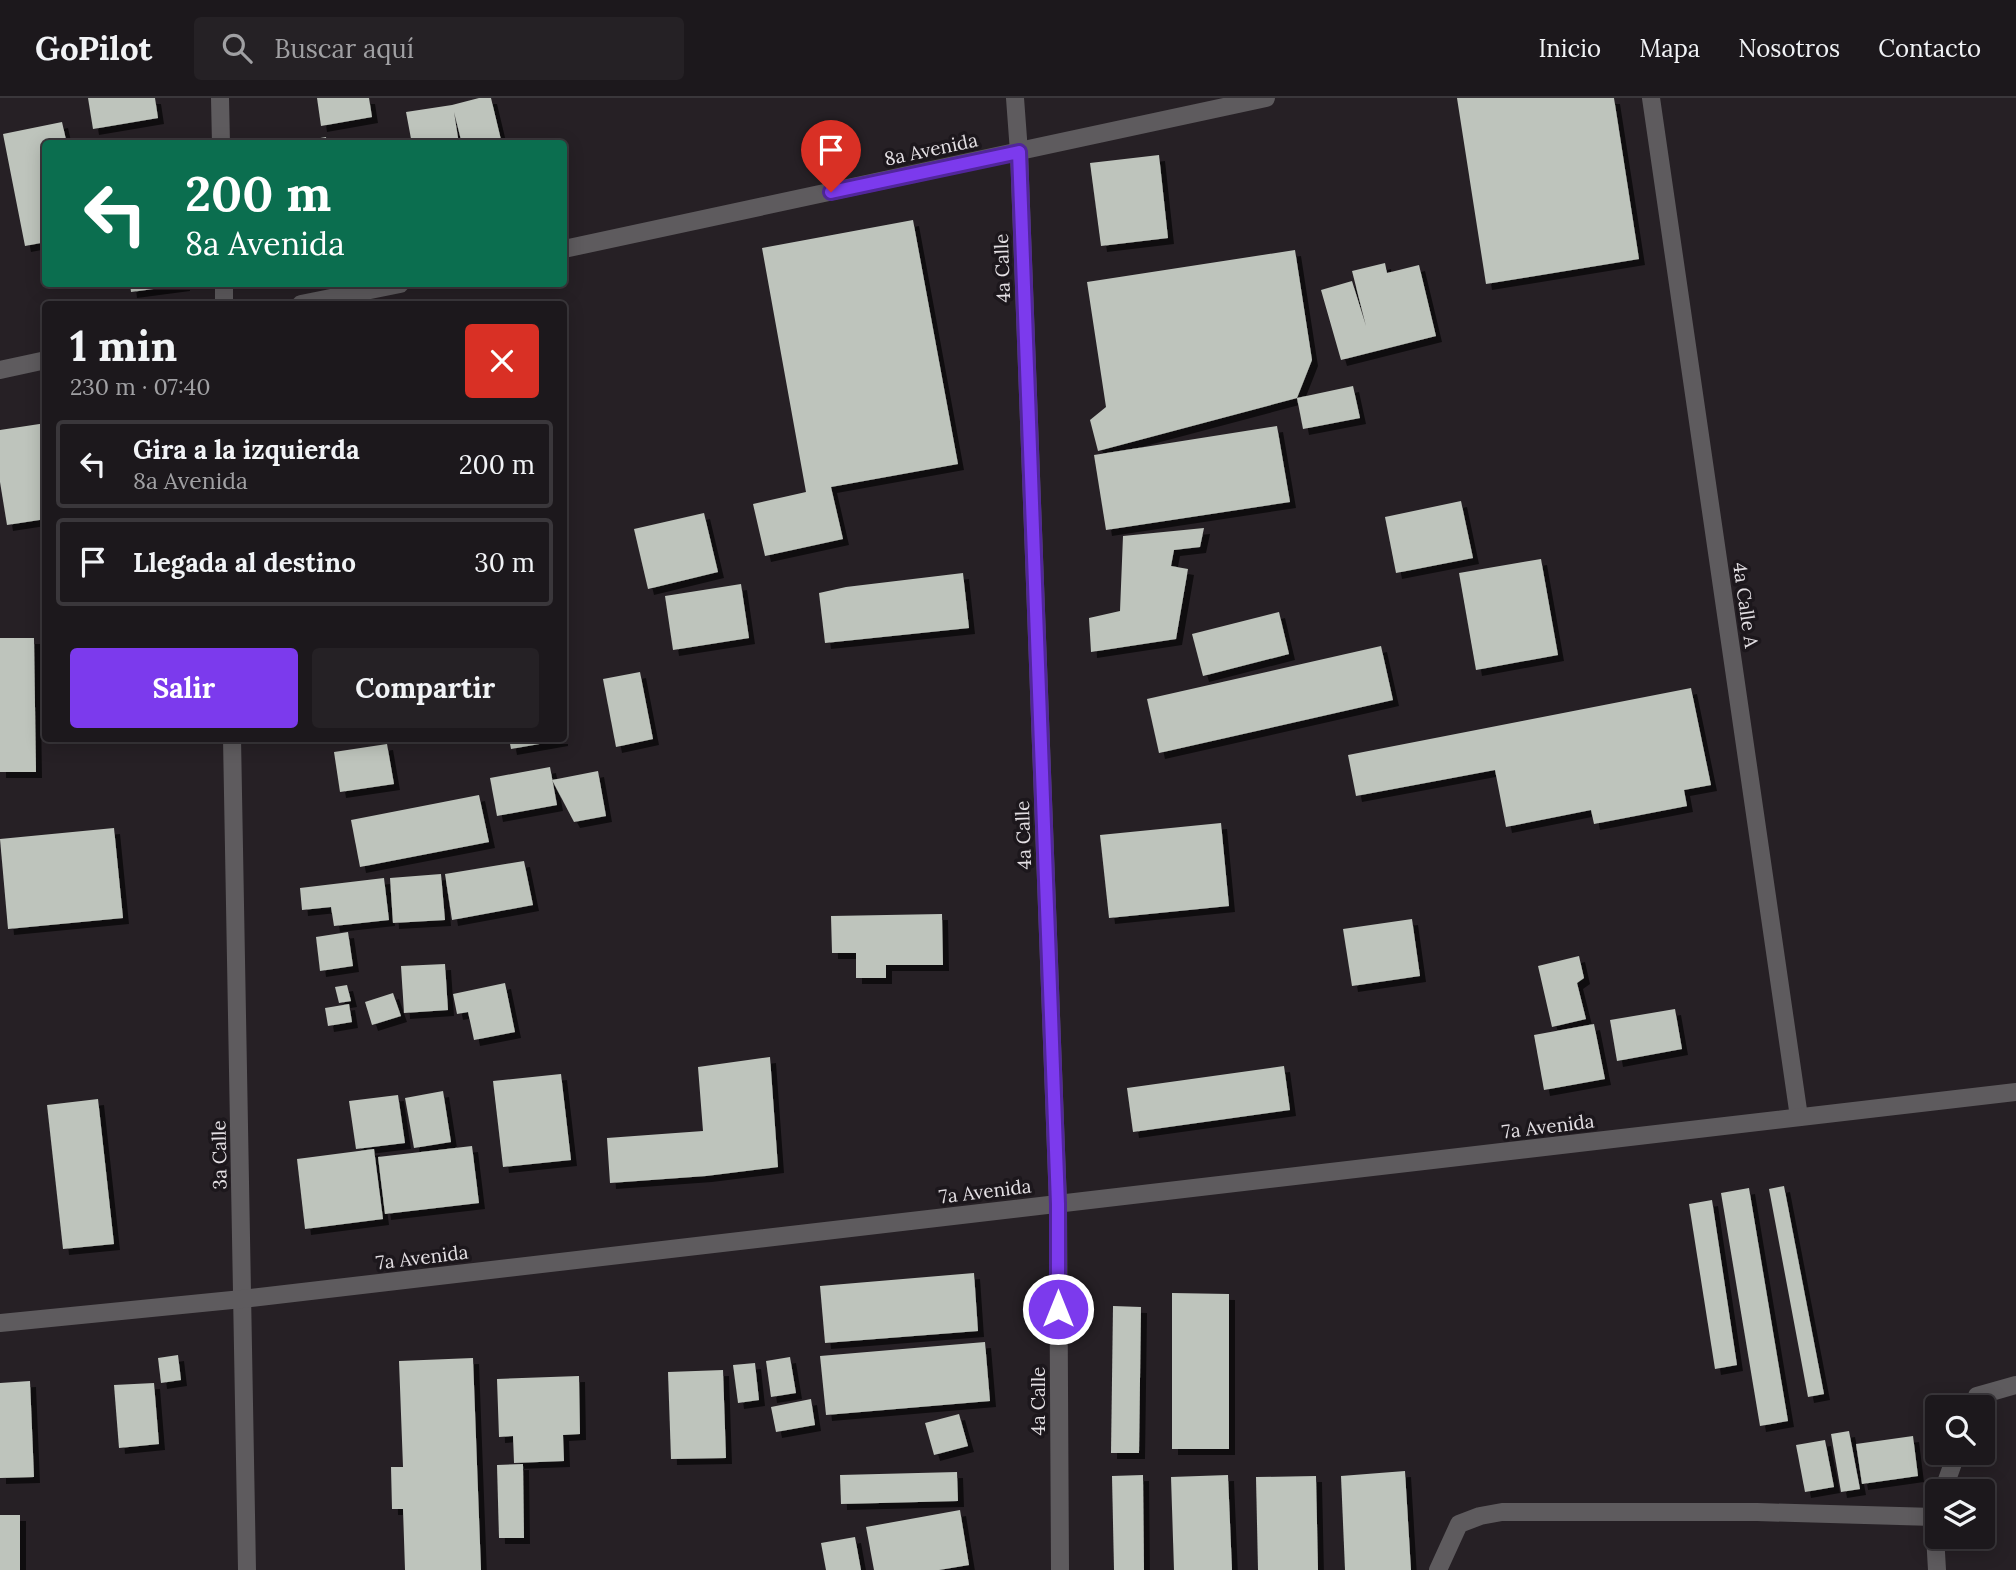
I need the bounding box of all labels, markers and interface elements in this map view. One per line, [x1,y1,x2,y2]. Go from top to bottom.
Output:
search box [194,17,684,80]
text: GoPilot [35,27,152,69]
icon: search [218,29,256,67]
text: Buscar aquí [274,32,414,65]
text: Inicio [1538,33,1601,64]
text: Mapa [1639,33,1700,64]
text: Nosotros [1738,33,1840,64]
text: Contacto [1878,33,1981,64]
pin [801,120,861,192]
street label: 8a Avenida [882,127,980,171]
icon: arrive [812,131,850,169]
text: 200 m [185,162,331,224]
icon: left [70,168,161,259]
text: 8a Avenida [185,223,345,264]
street label: 4a Calle [989,233,1015,303]
text: 1 min [70,319,177,373]
button: close [465,324,539,398]
text: 230 m · 07:40 [70,372,210,401]
text: Gira a la izquierda [133,433,360,466]
icon: left [74,445,112,483]
text: 200 m [459,448,535,481]
text: 8a Avenida [133,466,248,495]
icon: arrive [74,543,112,581]
text: Llegada al destino [133,546,356,579]
text: 30 m [474,546,535,579]
street label: 4a Calle A [1728,561,1764,650]
button: Salir [70,648,298,728]
button: Compartir [312,648,539,728]
street label: 4a Calle [1010,800,1036,870]
street label: 7a Avenida [1500,1108,1596,1144]
street label: 3a Calle [206,1120,232,1190]
street label: 7a Avenida [937,1173,1033,1209]
street label: 7a Avenida [374,1239,470,1275]
position arrow [1021,1272,1095,1346]
street label: 4a Calle [1026,1367,1050,1435]
map controls [1925,1395,1995,1549]
button: search [1925,1395,1995,1465]
button: layers [1925,1479,1995,1549]

